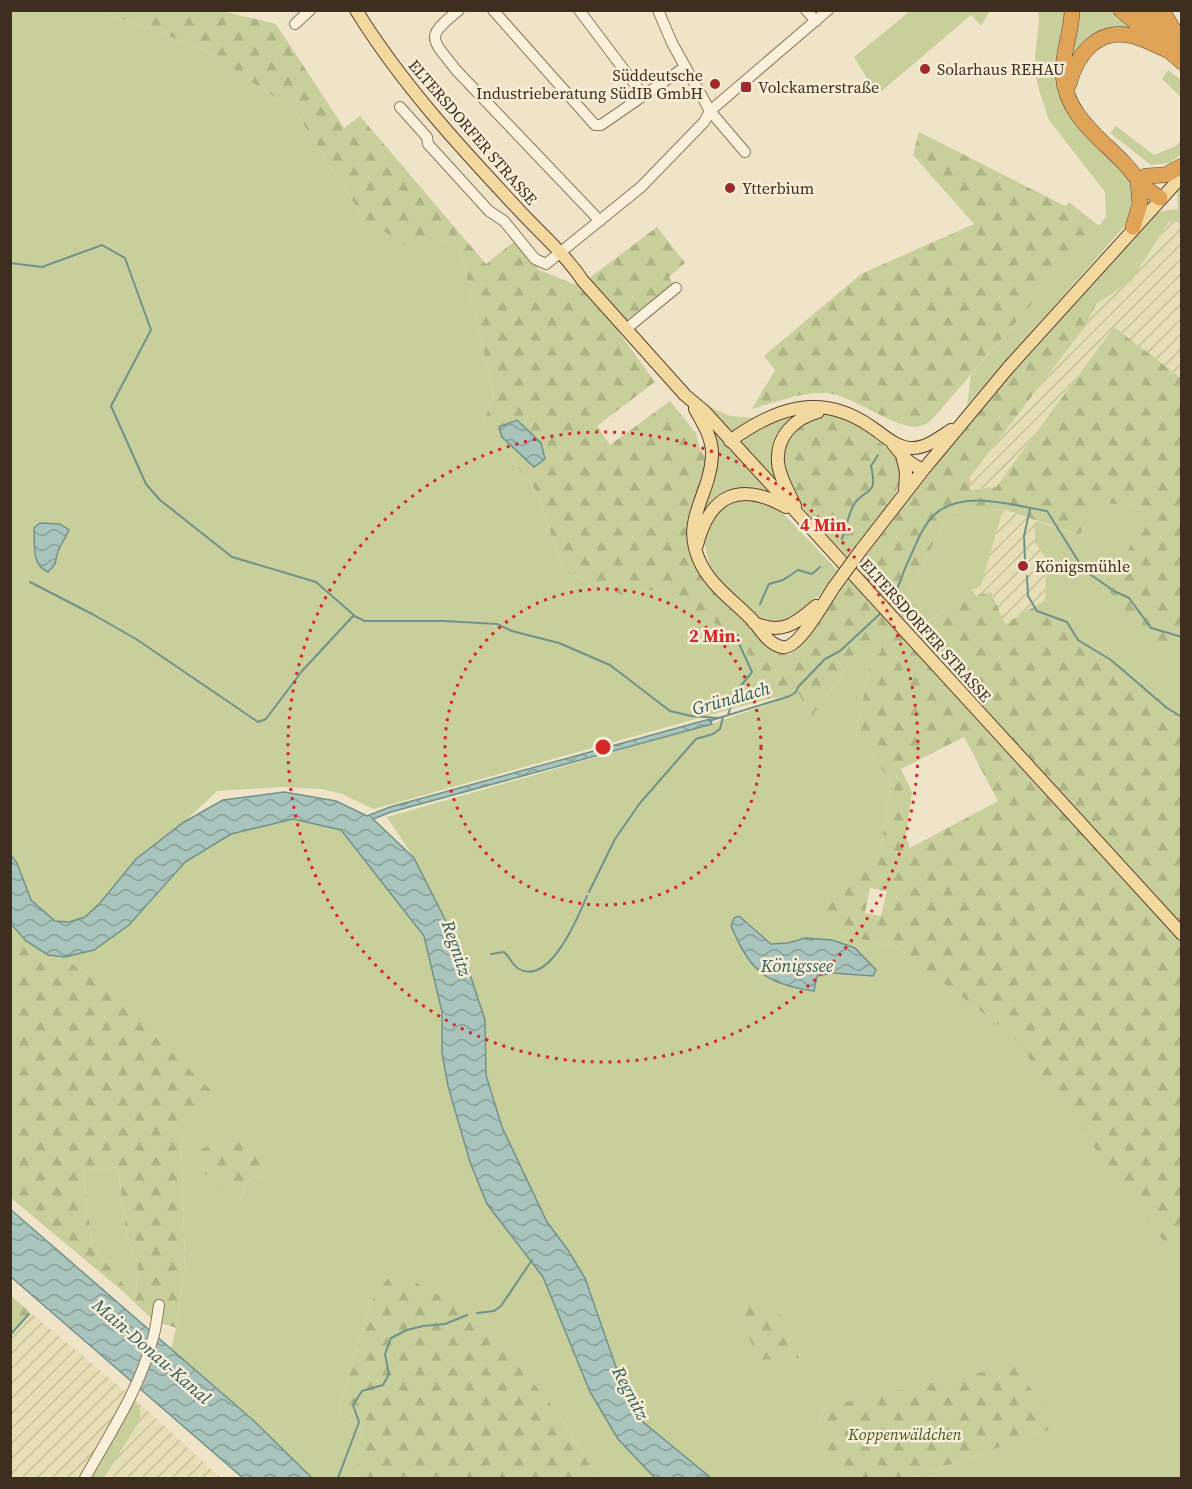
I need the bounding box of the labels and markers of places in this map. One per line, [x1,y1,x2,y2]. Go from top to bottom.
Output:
place label: Solarhaus REHAU [937,58,1065,80]
marker: Solarhaus REHAU [918,62,932,76]
place label: Süddeutsche Industrieberatung SüdIB GmbH [476,64,703,104]
place label: Volckamerstraße [758,76,879,98]
marker: Süddeutsche Industrieberatung SüdIB GmbH [708,77,722,91]
marker: Volckamerstraße [739,80,753,94]
place label: Ytterbium [742,177,814,199]
marker: Ytterbium [723,181,737,195]
place label: Königsmühle [1035,555,1130,577]
marker: Königsmühle [1016,559,1030,573]
centre of rings [593,737,613,757]

